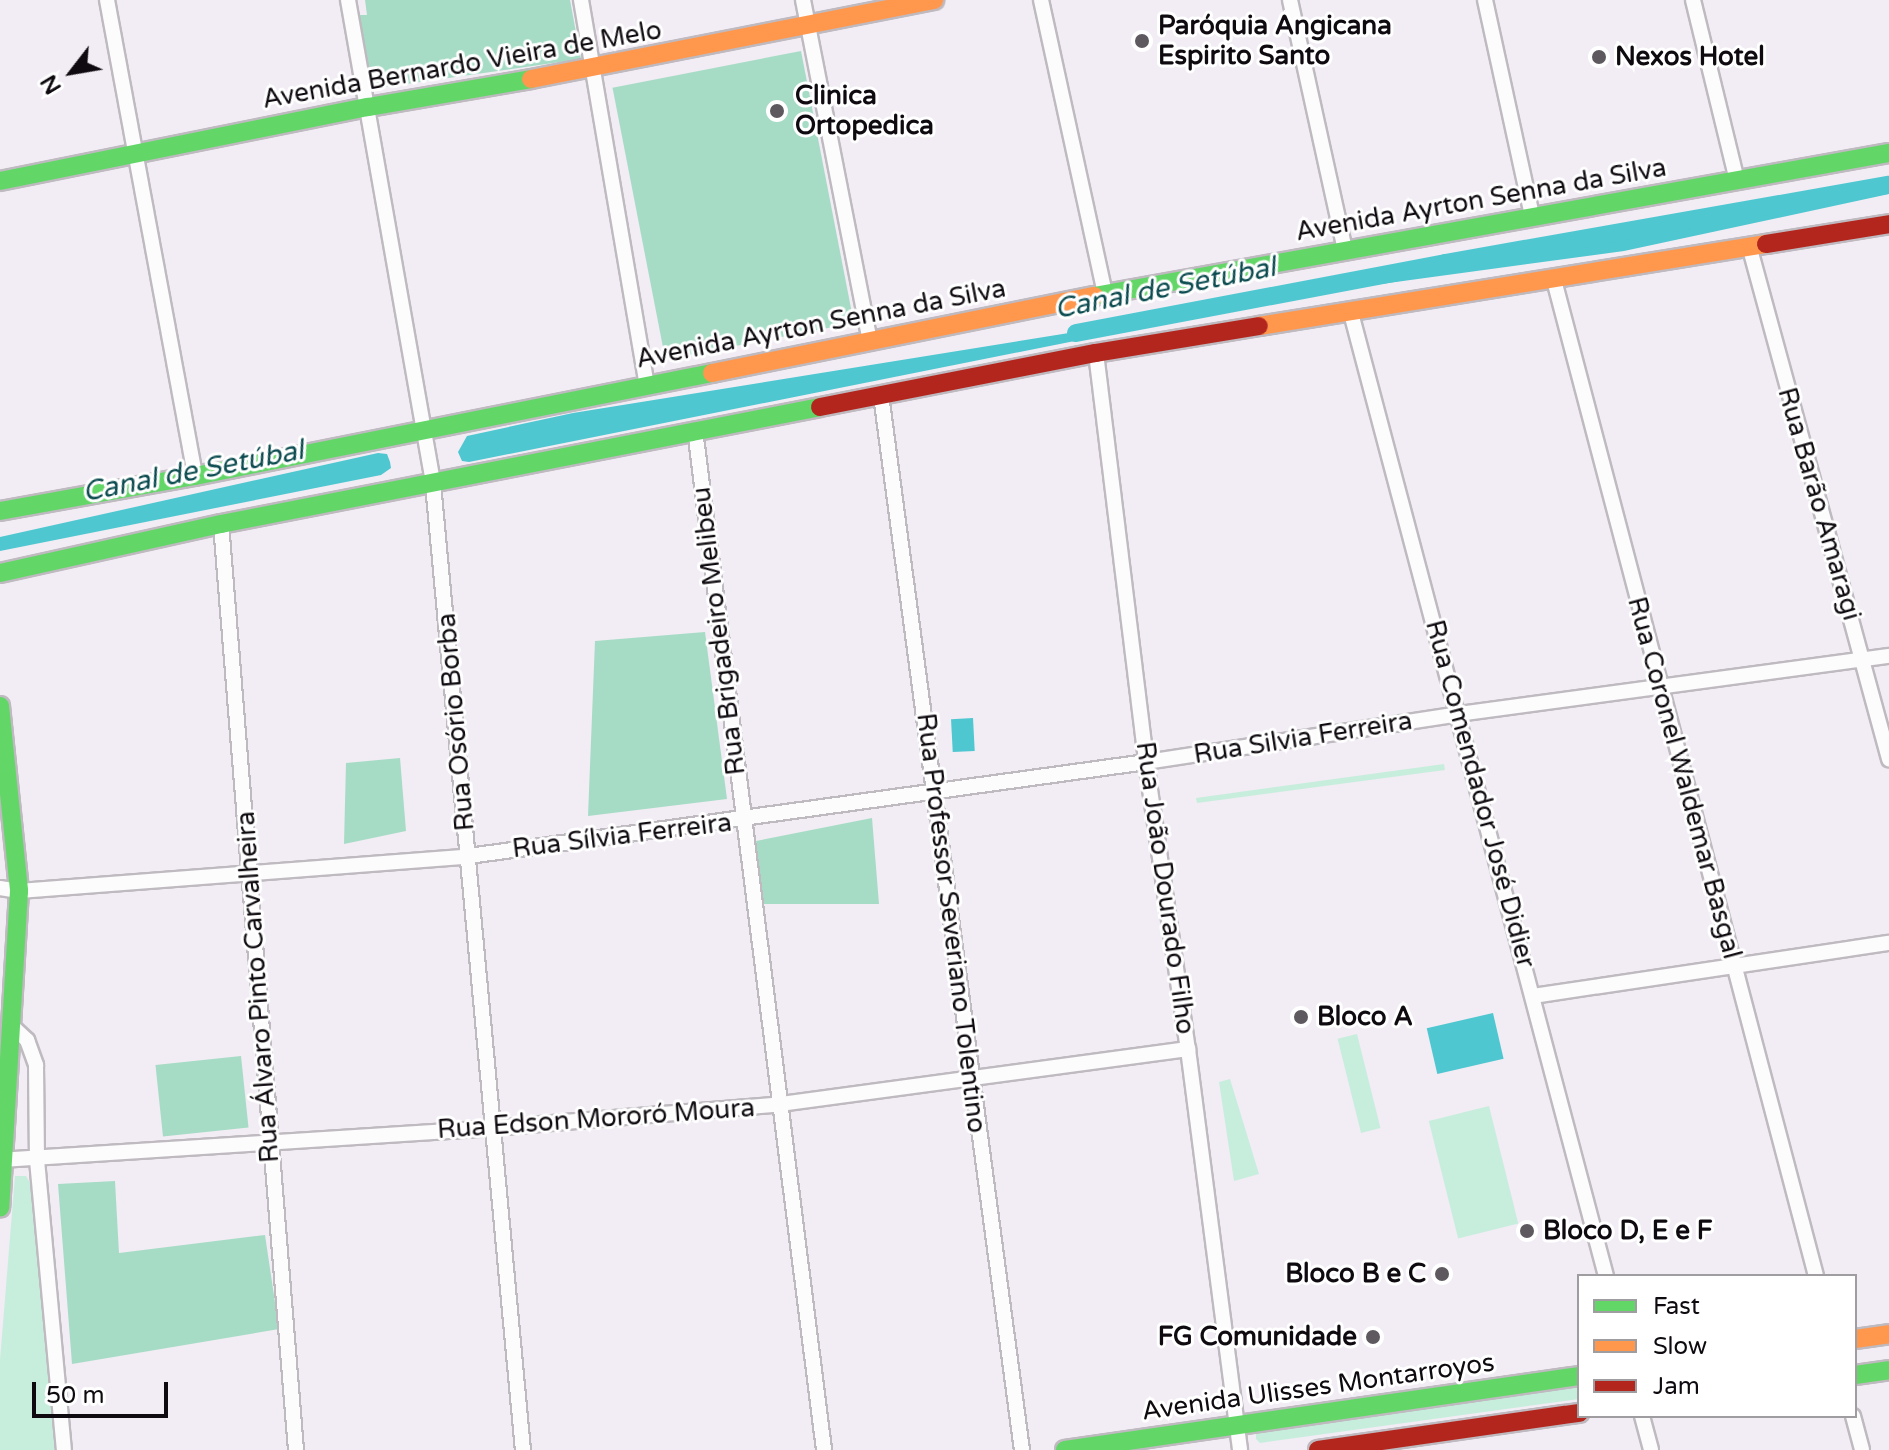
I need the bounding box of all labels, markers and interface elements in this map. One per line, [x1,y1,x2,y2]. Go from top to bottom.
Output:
place label: Paróquia Angicana Espirito Santo [1158,10,1392,72]
street label: Avenida Bernardo Vieira de Melo [260,14,664,116]
north arrow [32,32,112,112]
marker: Paróquia Angicana Espirito Santo [1133,32,1151,50]
place label: Nexos Hotel [1615,41,1765,73]
marker: Nexos Hotel [1590,48,1608,66]
text: N [36,70,67,99]
place label: Clinica Ortopedica [795,80,934,142]
marker: Clinica Ortopedica [766,100,788,122]
street label: Avenida Ayrton Senna da Silva [1293,152,1669,248]
water label: Canal de Setúbal [1052,250,1278,326]
street label: Avenida Ayrton Senna da Silva [634,273,1008,375]
street label: Rua Barão Amaragi [1771,384,1867,624]
water label: Canal de Setúbal [80,433,306,509]
street label: Rua Brigadeiro Melibeu [686,485,752,777]
street label: Rua Coronel Waldemar Basgal [1621,594,1747,962]
street label: Rua Osório Borba [431,612,481,832]
street label: Rua Comendador José Didier [1419,617,1541,971]
street label: Rua Silvia Ferreira [1191,705,1415,771]
street label: Rua Professor Severiano Tolentino [910,711,992,1135]
street label: Rua João Dourado Filho [1129,740,1201,1036]
street label: Rua Sílvia Ferreira [511,807,733,865]
street label: Rua Álvaro Pinto Carvalheira [230,810,286,1164]
place label: Bloco A [1317,1001,1413,1033]
marker: Bloco A [1292,1008,1310,1026]
street label: Rua Edson Mororó Moura [436,1092,756,1146]
place label: Bloco D, E e F [1543,1215,1712,1247]
marker: Bloco D, E e F [1518,1222,1536,1240]
place label: Bloco B e C [1285,1258,1426,1290]
marker: Bloco B e C [1433,1265,1451,1283]
legend [1577,1274,1857,1418]
text: Fast [1653,1292,1700,1321]
place label: FG Comunidade [1158,1321,1357,1353]
marker: FG Comunidade [1364,1328,1382,1346]
text: Slow [1653,1332,1707,1361]
street label: Avenida Ulisses Montarroyos [1140,1347,1496,1427]
scale bar [36,1366,172,1416]
text: Jam [1653,1372,1700,1401]
text: 50 m [46,1381,104,1410]

